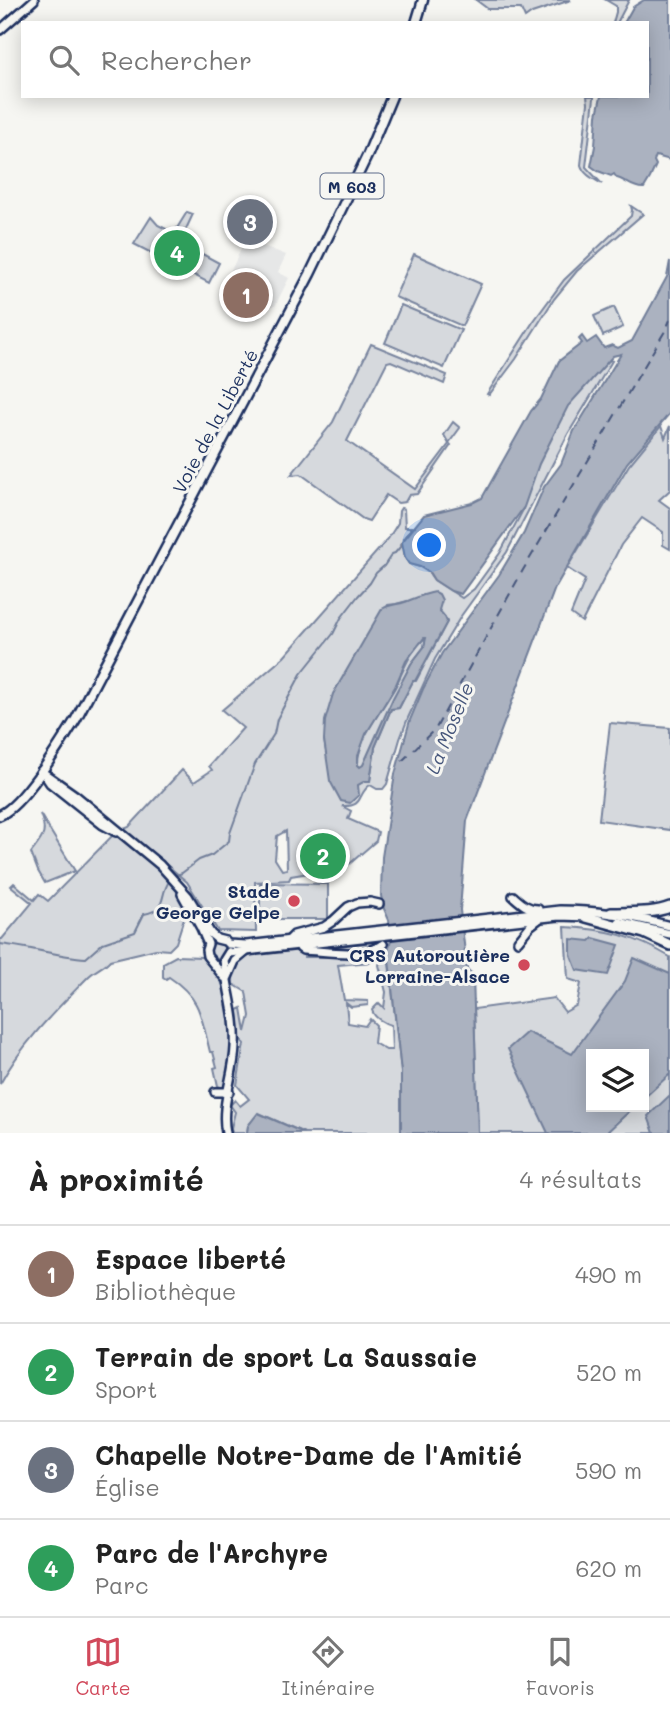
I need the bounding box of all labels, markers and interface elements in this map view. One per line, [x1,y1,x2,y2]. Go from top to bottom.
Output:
search box [21,21,649,98]
icon: search [45,41,83,79]
text: Rechercher [101,43,252,77]
road number: M 603 [320,174,384,198]
pin: 3 [227,196,273,248]
pin: 4 [154,227,200,279]
pin: 1 [223,269,269,321]
street label: Voie de la Liberté [167,345,263,497]
your location [412,528,446,562]
water label: La Moselle [419,679,479,777]
pin: 2 [300,830,346,882]
place label: Stade George Gelpe [156,879,280,924]
marker: Stade George Gelpe [286,893,302,909]
place label: CRS Autoroutière Lorraine-Alsace [349,943,510,988]
marker: CRS Autoroutière Lorraine-Alsace [516,957,532,973]
map controls [586,1049,649,1112]
button: layers [586,1049,649,1112]
text: À proximité [28,1159,204,1199]
text: 4 résultats [520,1164,642,1194]
text: Espace liberté [95,1242,286,1276]
text: 1 [46,1259,56,1289]
text: 490 m [575,1259,642,1289]
text: Bibliothèque [95,1276,236,1306]
text: Terrain de sport La Saussaie [95,1340,477,1374]
text: 2 [45,1357,57,1387]
text: 520 m [576,1357,642,1387]
text: Sport [95,1374,157,1404]
text: Chapelle Notre-Dame de l'Amitié [95,1438,522,1472]
text: 3 [44,1455,58,1485]
text: 590 m [575,1455,642,1485]
text: Église [95,1472,160,1502]
text: Parc de l'Archyre [95,1536,328,1570]
text: 4 [44,1553,58,1583]
text: 620 m [575,1553,642,1583]
text: Parc [95,1570,148,1600]
tab: Carte [76,1633,131,1700]
tab: Itinéraire [282,1633,375,1700]
tab: Favoris [526,1633,594,1700]

